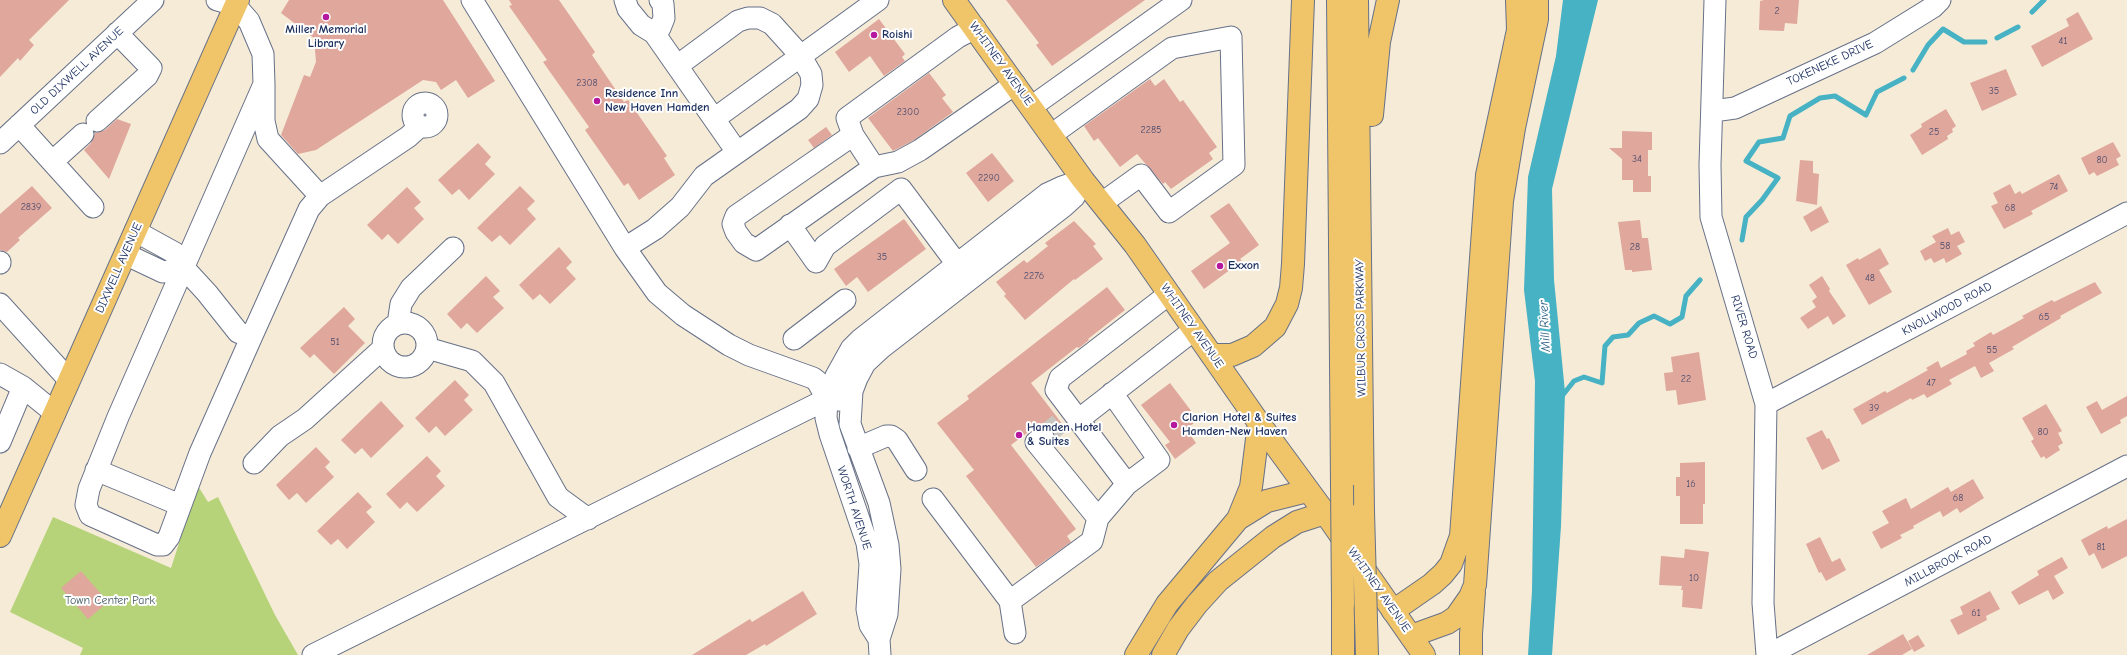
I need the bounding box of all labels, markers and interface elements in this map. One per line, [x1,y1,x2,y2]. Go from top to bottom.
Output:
house number: 2 [1774,5,1780,17]
marker: Miller Memorial Library [321,12,331,22]
street label: WHITNEY AVENUE [966,19,1036,109]
place label: Miller Memorial Library [285,23,367,51]
street label: OLD DIXWELL AVENUE [27,24,127,118]
place label: Roishi [882,28,912,42]
marker: Roishi [869,30,879,40]
house number: 41 [2059,35,2067,47]
street label: TOKENEKE DRIVE [1785,37,1875,89]
house number: 2308 [576,77,598,89]
house number: 35 [1989,85,1999,97]
place label: Residence Inn New Haven Hamden [605,87,710,115]
marker: Residence Inn New Haven Hamden [592,96,602,106]
house number: 2300 [897,106,919,118]
house number: 2285 [1140,124,1162,136]
house number: 25 [1929,126,1939,138]
house number: 34 [1632,153,1642,165]
house number: 80 [2096,154,2108,166]
house number: 2290 [978,172,1000,184]
house number: 74 [2050,181,2058,193]
house number: 2839 [21,201,41,213]
house number: 68 [2005,202,2015,214]
street label: DIXWELL AVENUE [93,221,145,315]
house number: 58 [1940,240,1950,252]
house number: 28 [1630,241,1640,253]
house number: 35 [877,251,887,263]
place label: Exxon [1228,259,1259,273]
street label: WILBUR CROSS PARKWAY [1353,259,1369,397]
marker: Exxon [1215,261,1225,271]
house number: 2276 [1024,270,1044,282]
house number: 48 [1865,272,1875,284]
street label: KNOLLWOOD ROAD [1900,279,1994,339]
street label: WHITNEY AVENUE [1157,281,1227,371]
street label: RIVER ROAD [1727,293,1761,361]
water label: Mill River [1536,300,1554,352]
house number: 65 [2039,311,2049,323]
house number: 51 [330,336,340,348]
house number: 55 [1987,344,1997,356]
house number: 22 [1681,373,1691,385]
house number: 47 [1926,377,1936,389]
house number: 39 [1869,402,1879,414]
place label: Clarion Hotel & Suites Hamden-New Haven [1182,411,1296,439]
marker: Clarion Hotel & Suites Hamden-New Haven [1169,420,1179,430]
place label: Hamden Hotel & Suites [1027,421,1101,449]
house number: 80 [2037,426,2049,438]
marker: Hamden Hotel & Suites [1014,430,1024,440]
street label: WORTH AVENUE [834,464,874,552]
house number: 16 [1686,478,1696,490]
house number: 68 [1953,492,1963,504]
street label: MILLBROOK ROAD [1902,532,1994,590]
house number: 81 [2096,541,2106,553]
street label: WHITNEY AVENUE [1344,545,1414,635]
house number: 10 [1689,572,1699,584]
park label: Town Center Park [65,594,155,608]
house number: 61 [1971,607,1981,619]

